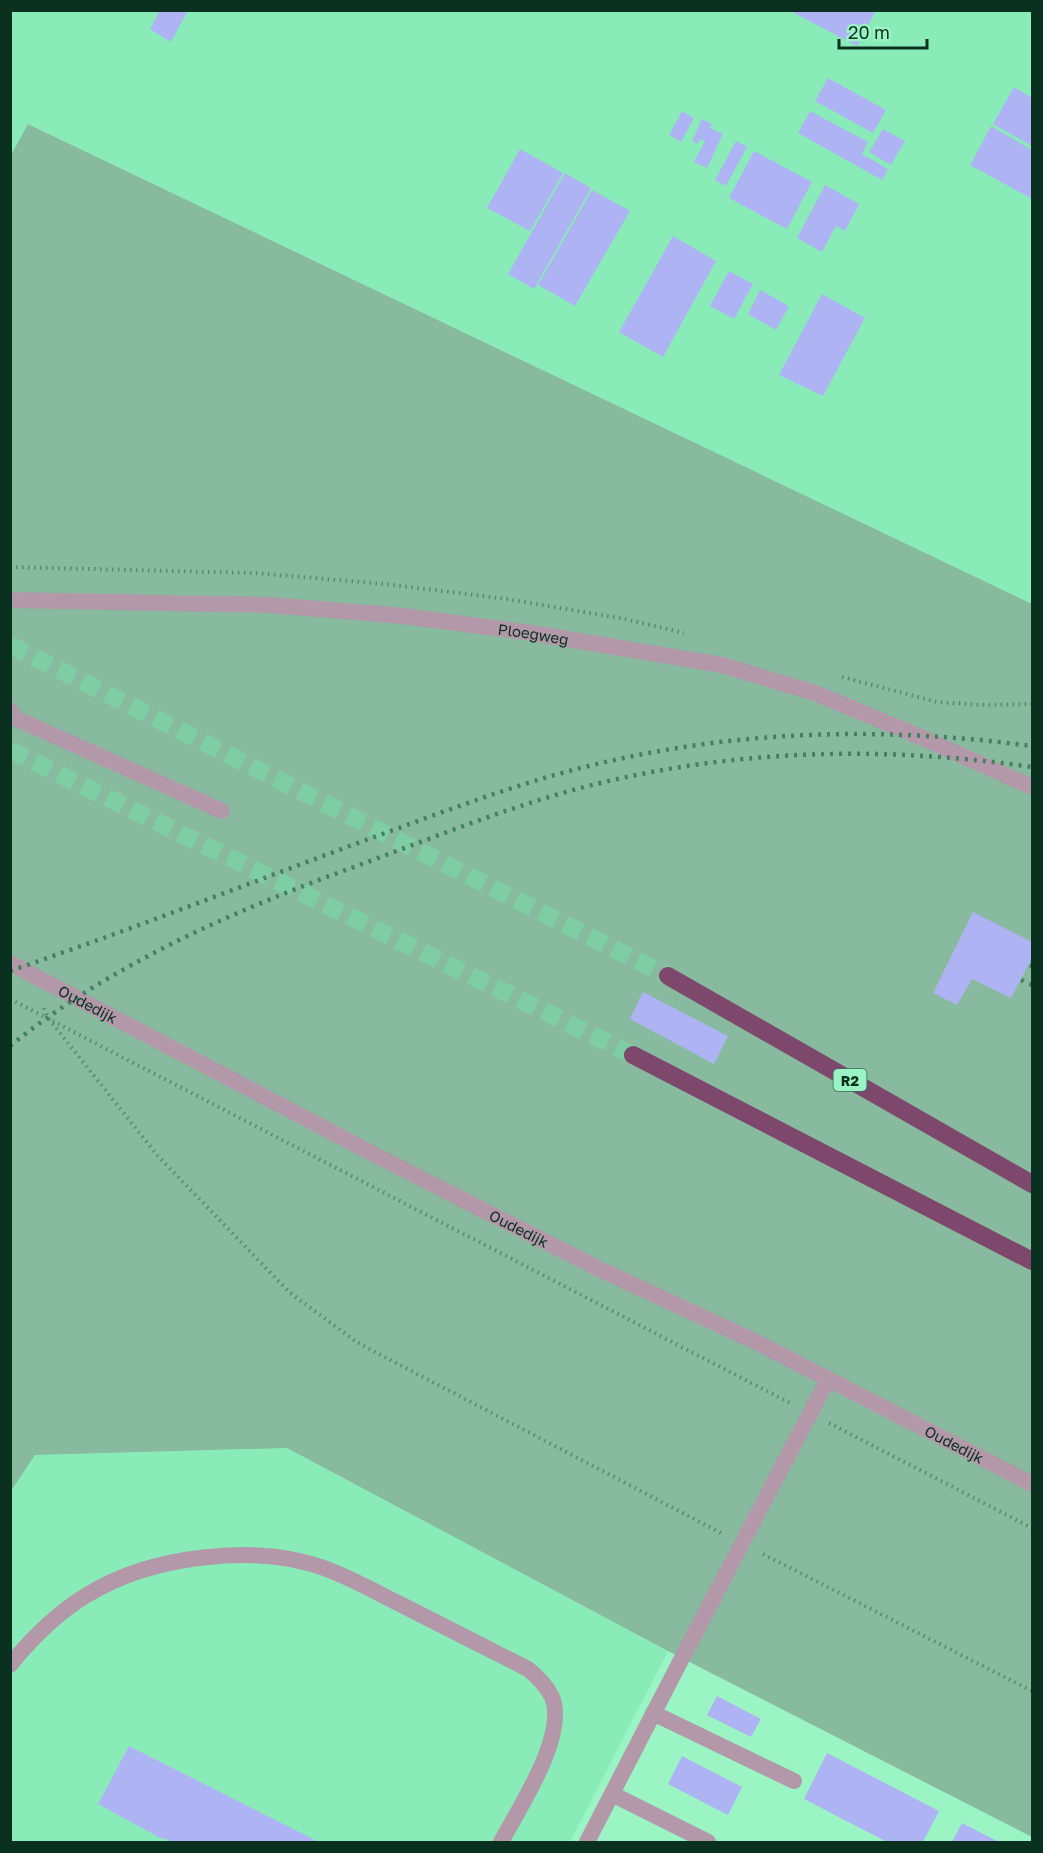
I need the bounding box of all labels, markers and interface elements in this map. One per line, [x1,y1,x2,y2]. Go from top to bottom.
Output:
scale bar [839,12,928,50]
text: 20 m [848,21,890,43]
street label: Ploegweg [497,620,570,648]
street label: Oudedijk [55,981,121,1027]
road number: R2 [834,1069,866,1091]
street label: Oudedijk [486,1206,552,1251]
street label: Oudedijk [922,1421,987,1467]

